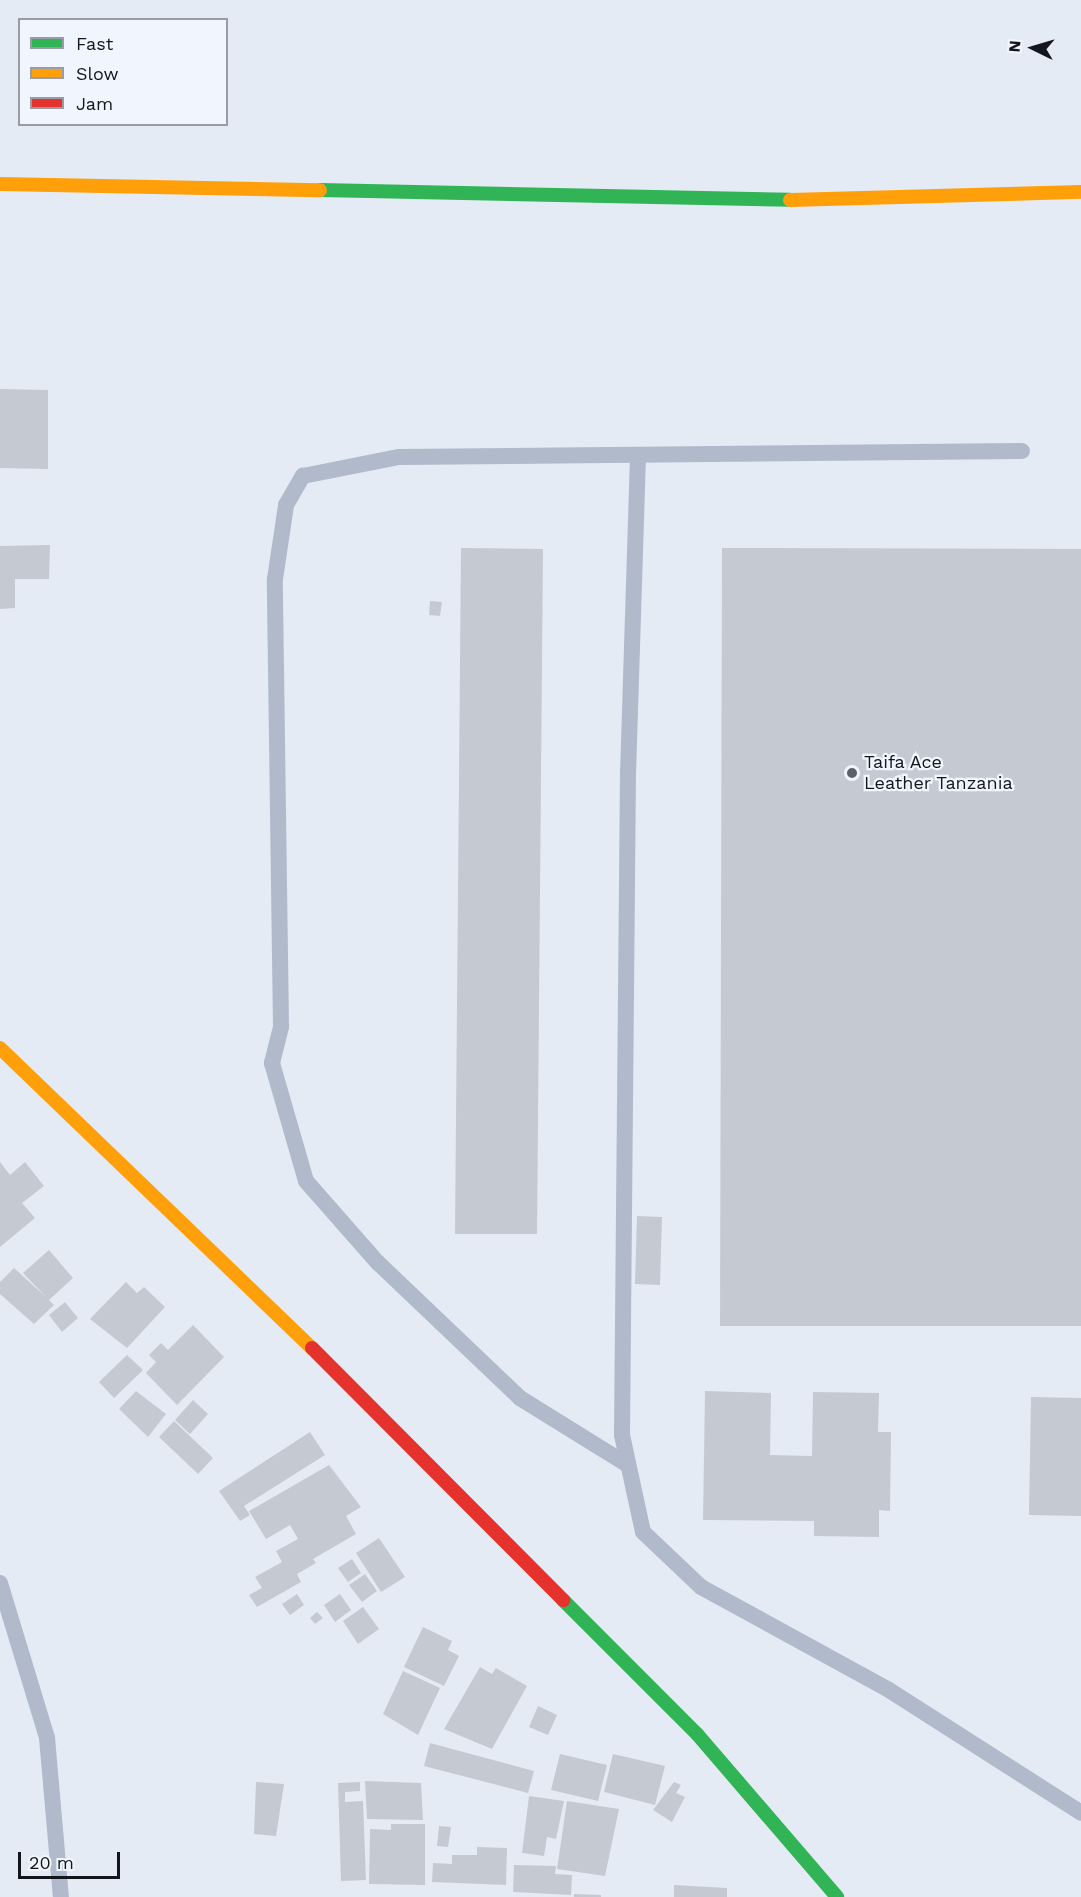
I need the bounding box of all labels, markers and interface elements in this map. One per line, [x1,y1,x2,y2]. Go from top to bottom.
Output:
legend [18,18,228,126]
north arrow [1003,18,1063,78]
text: Fast [76,33,113,54]
text: N [1005,40,1025,53]
text: Slow [76,63,119,84]
text: Jam [76,93,113,114]
place label: Taifa Ace Leather Tanzania [864,752,1014,795]
marker: Taifa Ace Leather Tanzania [845,766,859,780]
scale bar [21,1840,123,1878]
text: 20 m [29,1852,74,1873]

